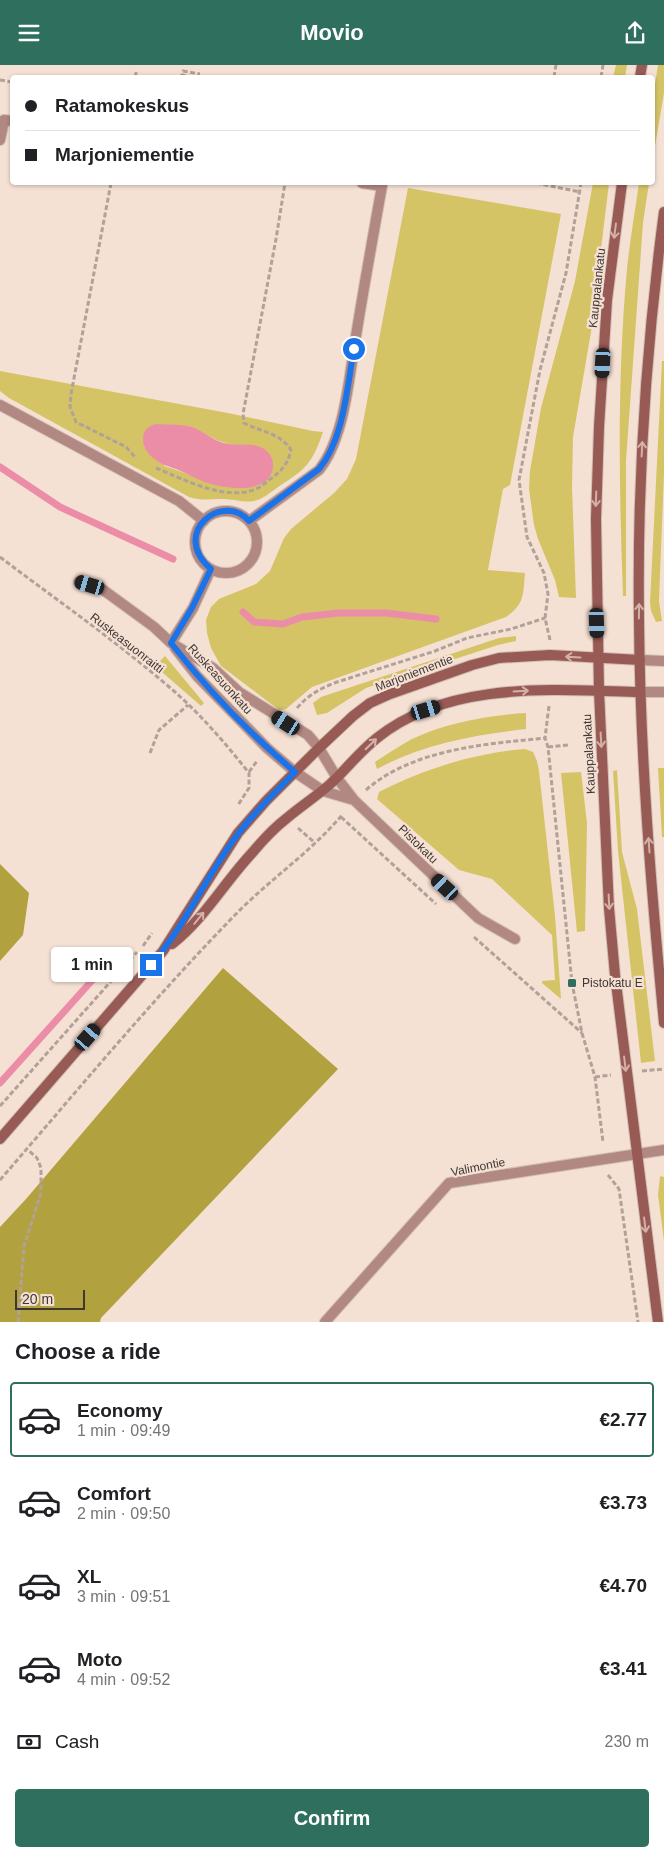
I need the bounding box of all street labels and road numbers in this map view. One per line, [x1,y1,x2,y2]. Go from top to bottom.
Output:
street label: Kauppalankatu [586,247,608,329]
street label: Ruskeasuonraitti [87,610,167,676]
street label: Ruskeasuonkatu [185,641,255,717]
street label: Marjoniementie [373,652,455,694]
street label: Kauppalankatu [580,714,598,794]
street label: Pistokatu [395,822,441,866]
street label: Valimontie [450,1155,507,1179]

